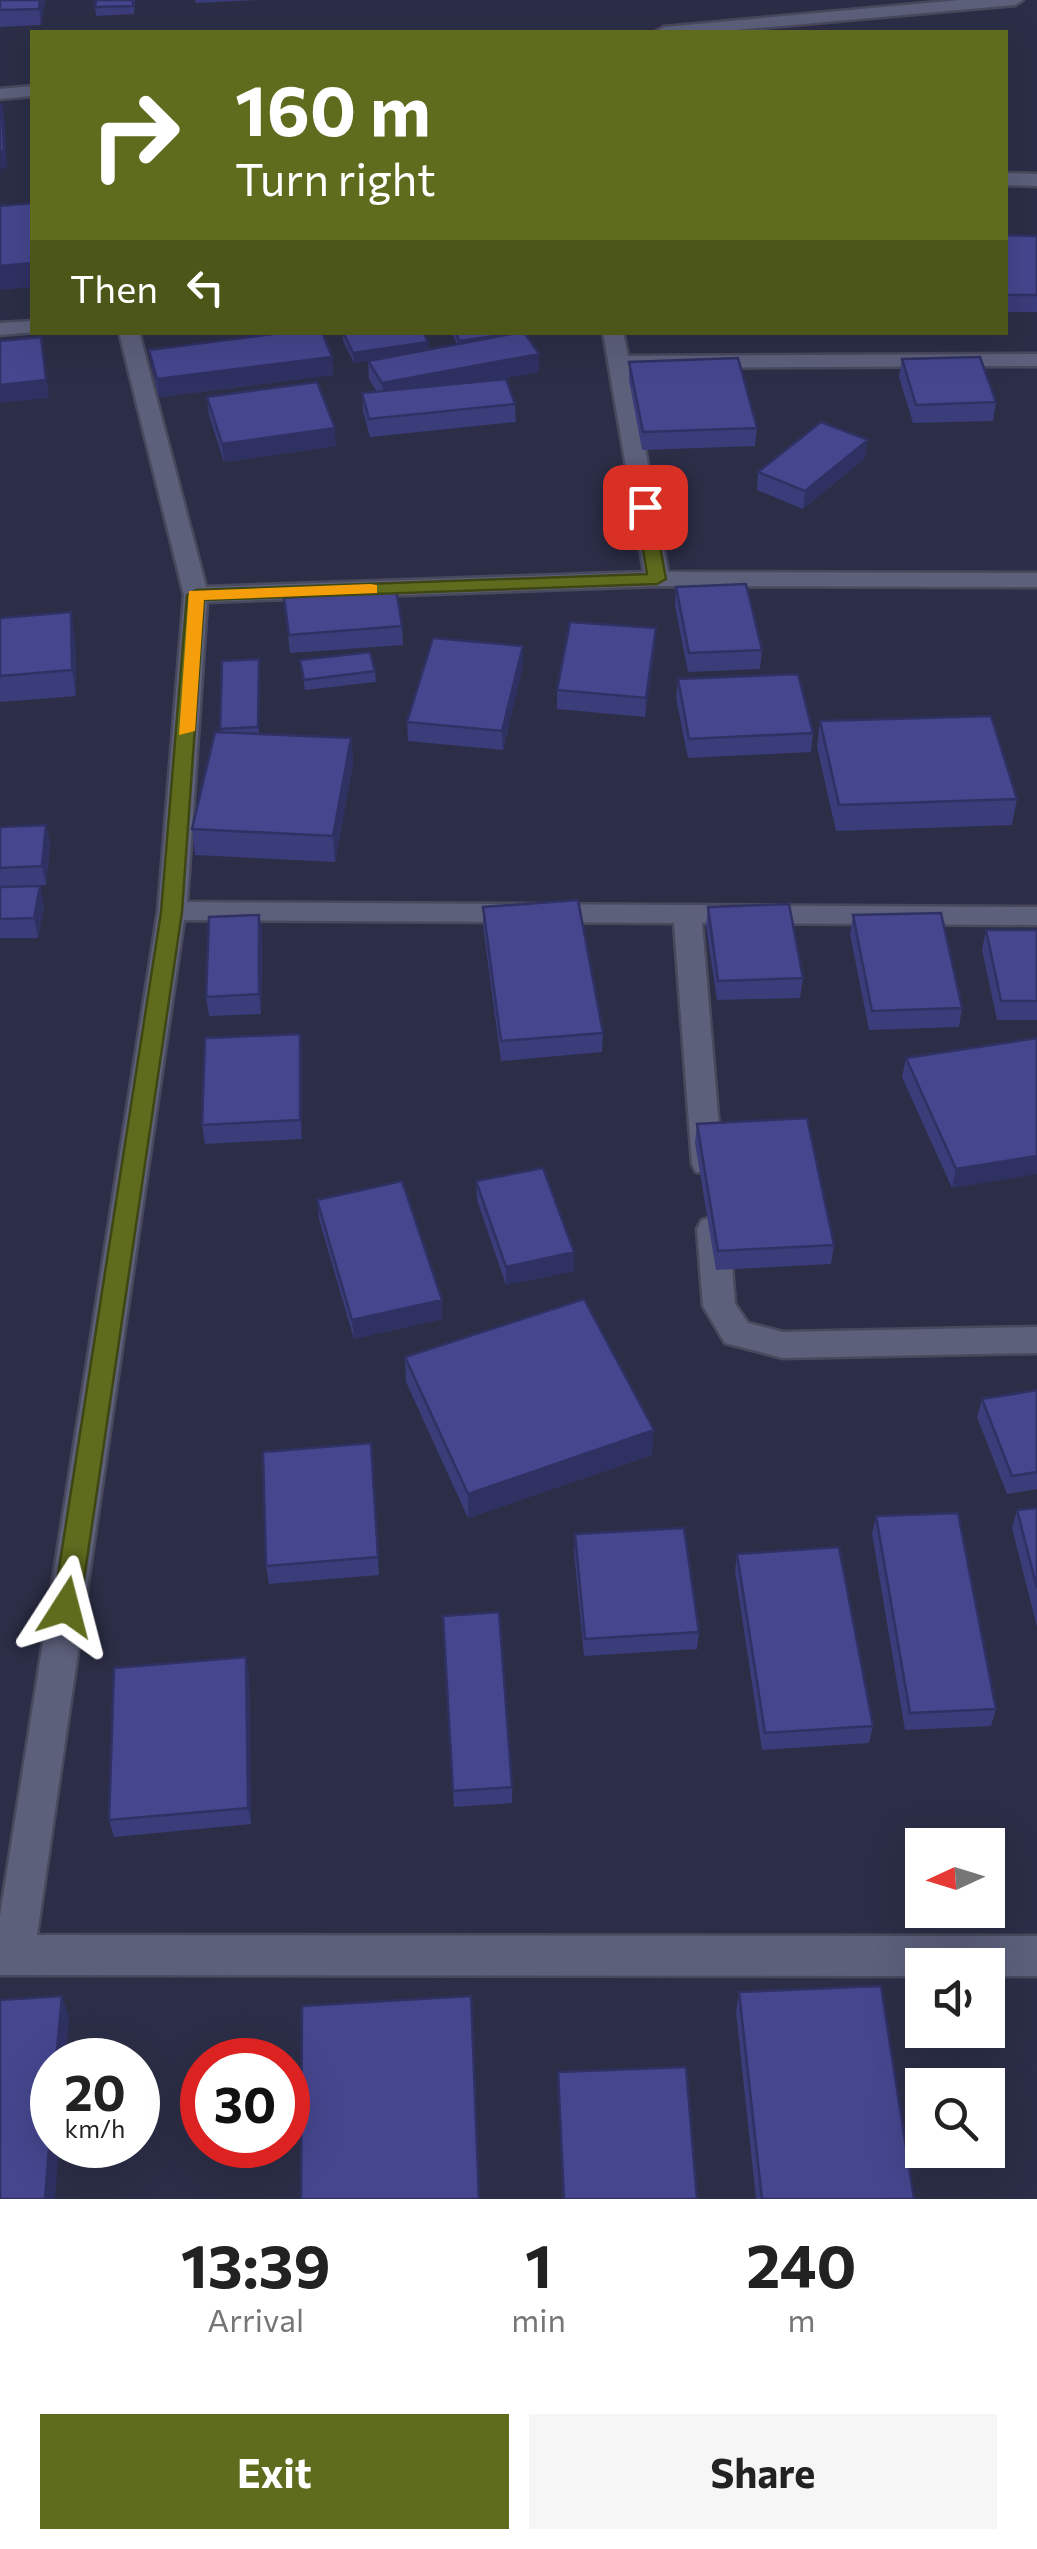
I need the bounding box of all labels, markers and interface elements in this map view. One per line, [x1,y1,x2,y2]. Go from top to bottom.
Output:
text: 160 m [235,65,431,150]
icon: right [70,70,200,200]
text: Turn right [235,150,436,205]
icon: left [178,260,233,315]
text: Then [70,264,158,311]
pin [603,465,688,550]
icon: arrive [618,480,673,535]
position arrow [14,1555,118,1659]
north arrow [905,1828,1005,1928]
map controls [905,1828,1005,2168]
button: sound [905,1948,1005,2048]
speed limit sign: 30 [180,2038,310,2168]
text: 20 [64,2060,126,2121]
button: search [905,2068,1005,2168]
text: km/h [65,2113,125,2143]
text: 13:39 [181,2227,331,2300]
text: 1 [525,2227,552,2300]
text: 240 [746,2227,856,2300]
text: Arrival [207,2299,304,2339]
text: min [511,2299,566,2339]
text: m [787,2299,815,2339]
button: Exit [40,2414,509,2529]
button: Share [529,2414,997,2529]

